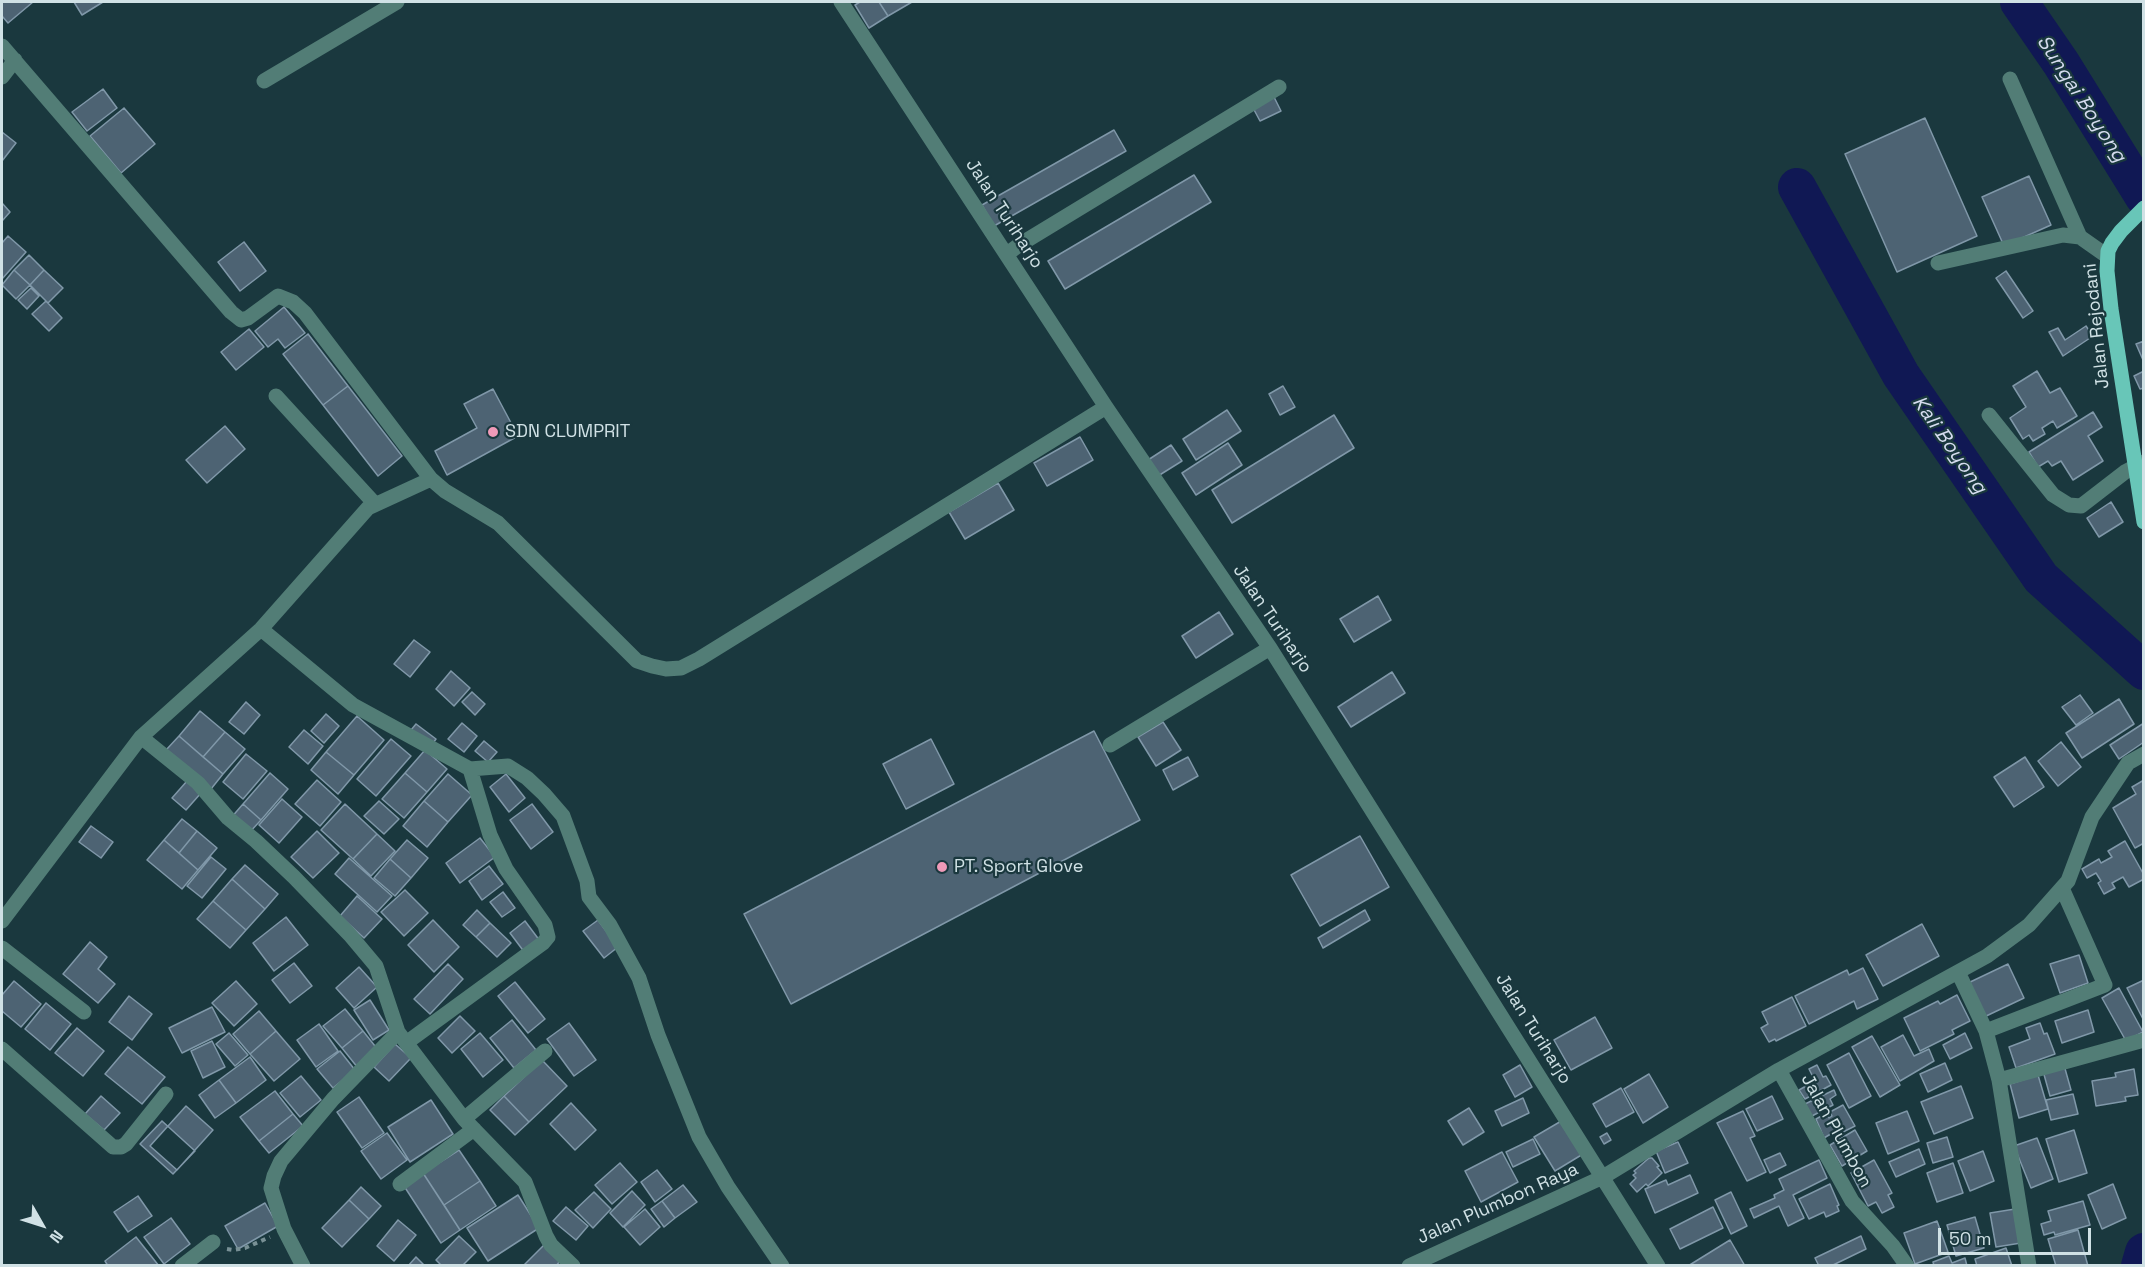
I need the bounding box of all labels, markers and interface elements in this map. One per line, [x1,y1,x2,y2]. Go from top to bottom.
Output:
water label: Sungai Boyong [2031,31,2131,167]
street label: Jalan Turiharjo [961,155,1047,273]
street label: Jalan Rejodani [2080,262,2114,390]
water label: Kali Boyong [1906,391,1992,499]
place label: SDN CLUMPRIT [505,421,630,443]
marker: SDN CLUMPRIT [486,425,500,439]
street label: Jalan Turiharjo [1228,561,1316,677]
place label: PT. Sport Glove [954,856,1083,878]
marker: PT. Sport Glove [935,860,949,874]
street label: Jalan Turiharjo [1490,970,1576,1088]
street label: Jalan Plumbon [1796,1070,1876,1192]
street label: Jalan Plumbon Raya [1414,1159,1582,1249]
north arrow [12,1195,72,1255]
scale bar [1941,1216,2094,1254]
text: N [45,1226,68,1247]
text: 50 m [1949,1227,1991,1250]

